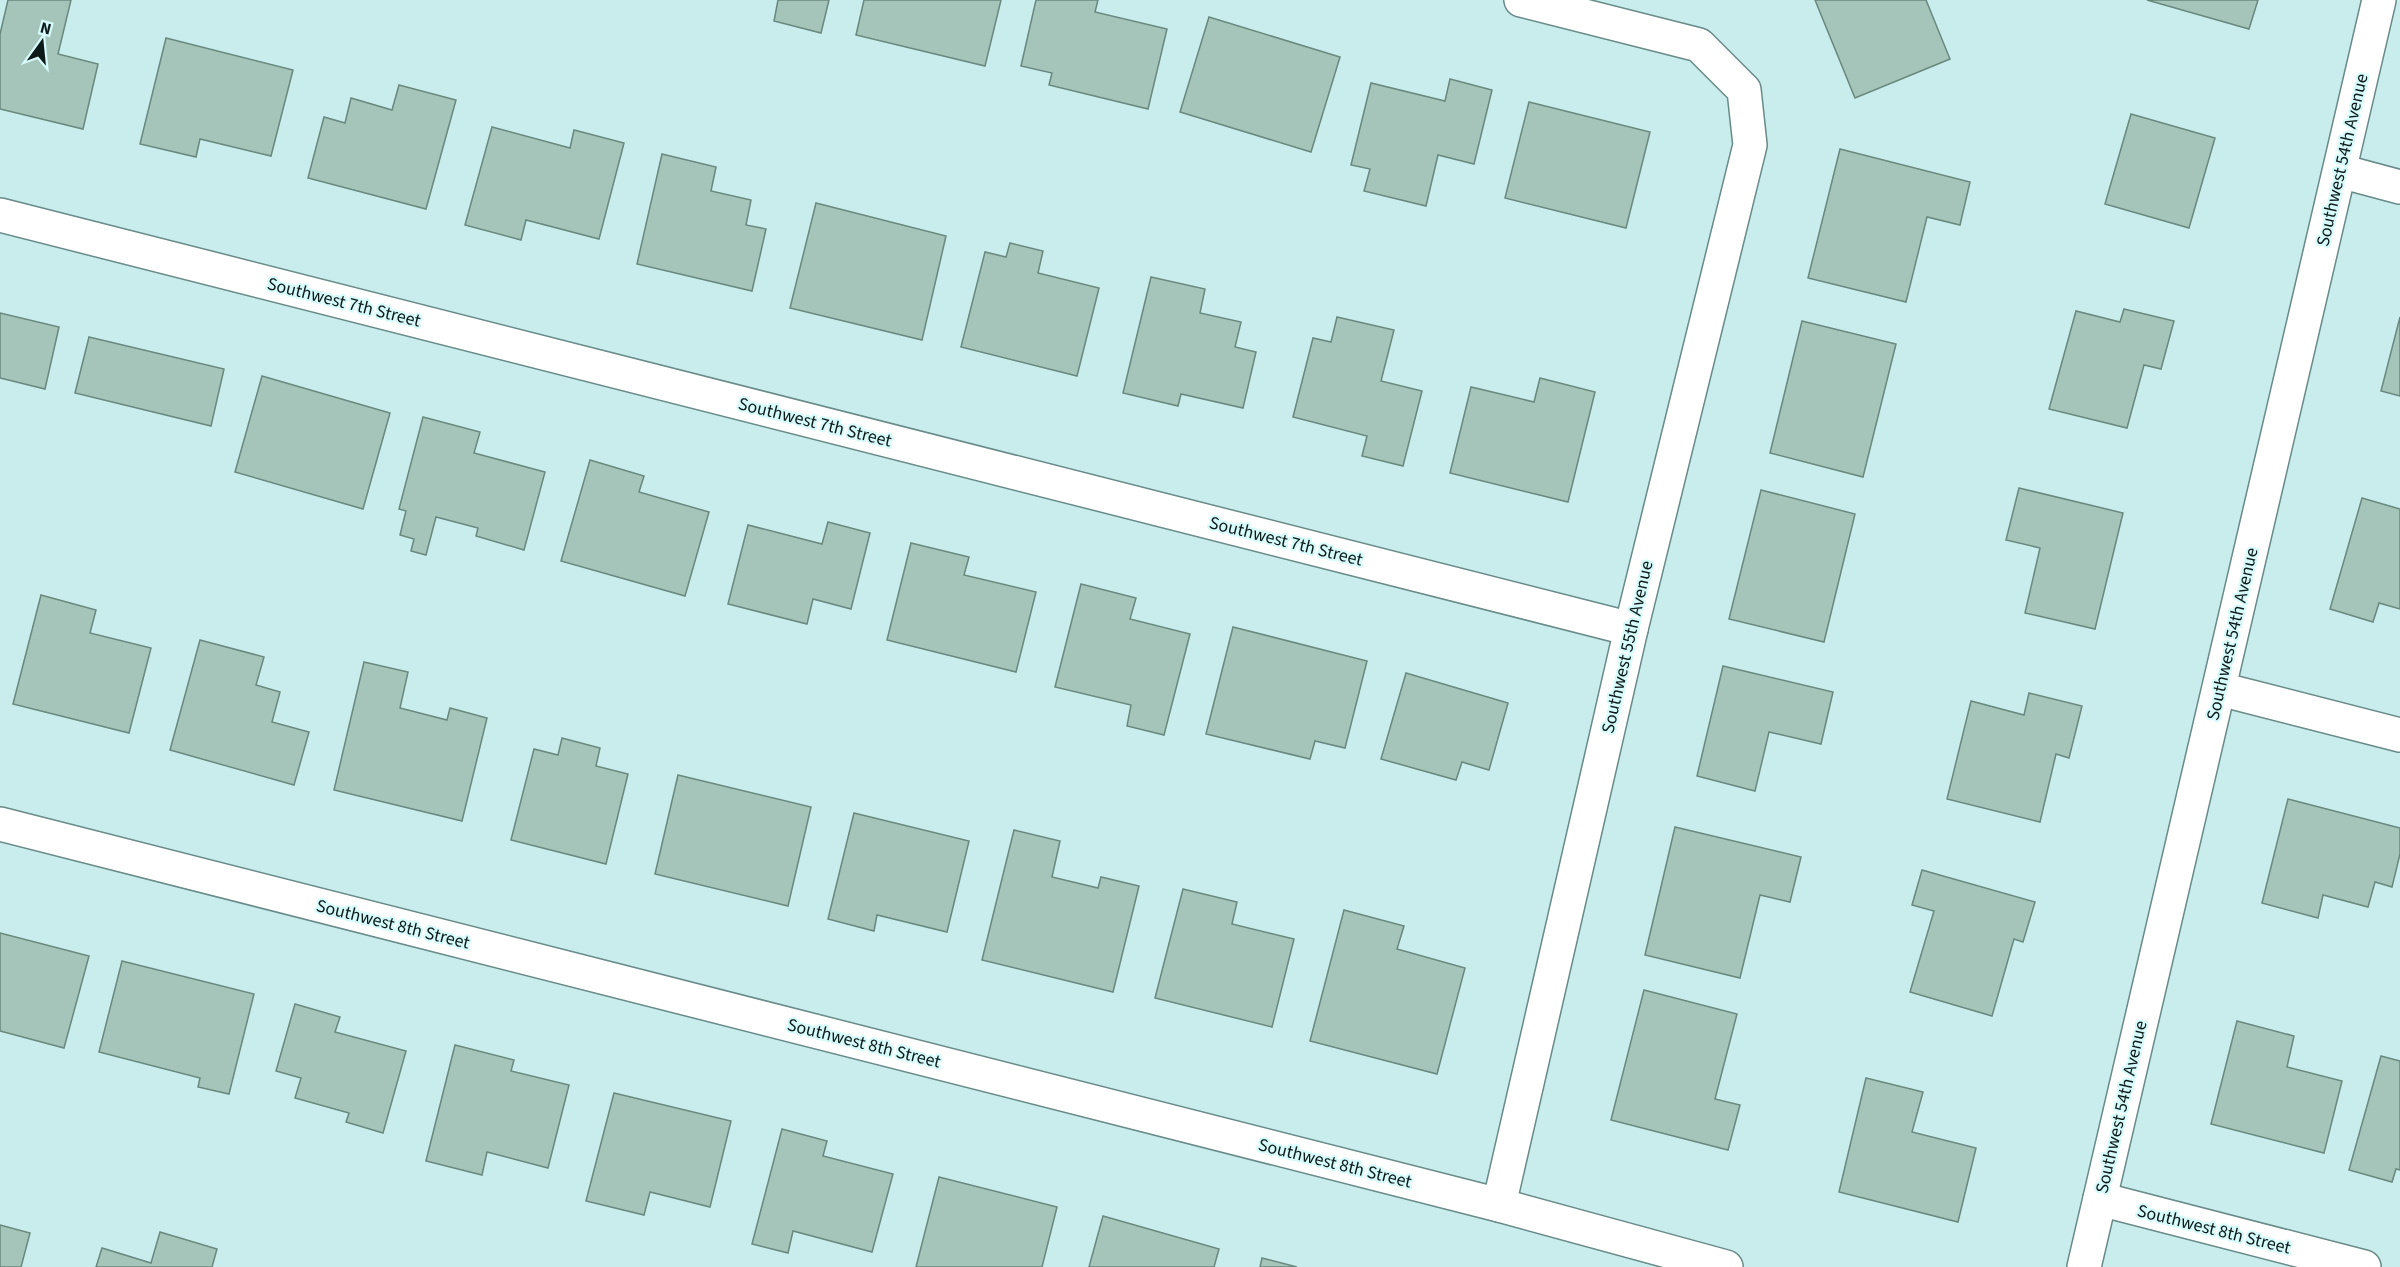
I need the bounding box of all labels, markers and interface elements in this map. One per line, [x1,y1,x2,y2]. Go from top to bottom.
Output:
north arrow [12,12,72,72]
text: N [38,16,54,40]
street label: Southwest 54th Avenue [2310,71,2375,249]
street label: Southwest 7th Street [265,271,423,334]
street label: Southwest 7th Street [736,391,894,454]
street label: Southwest 7th Street [1207,510,1365,573]
street label: Southwest 54th Avenue [2200,545,2265,723]
street label: Southwest 55th Avenue [1595,558,1660,736]
street label: Southwest 8th Street [314,893,472,956]
street label: Southwest 8th Street [785,1012,943,1075]
street label: Southwest 54th Avenue [2089,1018,2154,1196]
street label: Southwest 8th Street [1256,1132,1414,1195]
street label: Southwest 8th Street [2135,1198,2293,1261]

